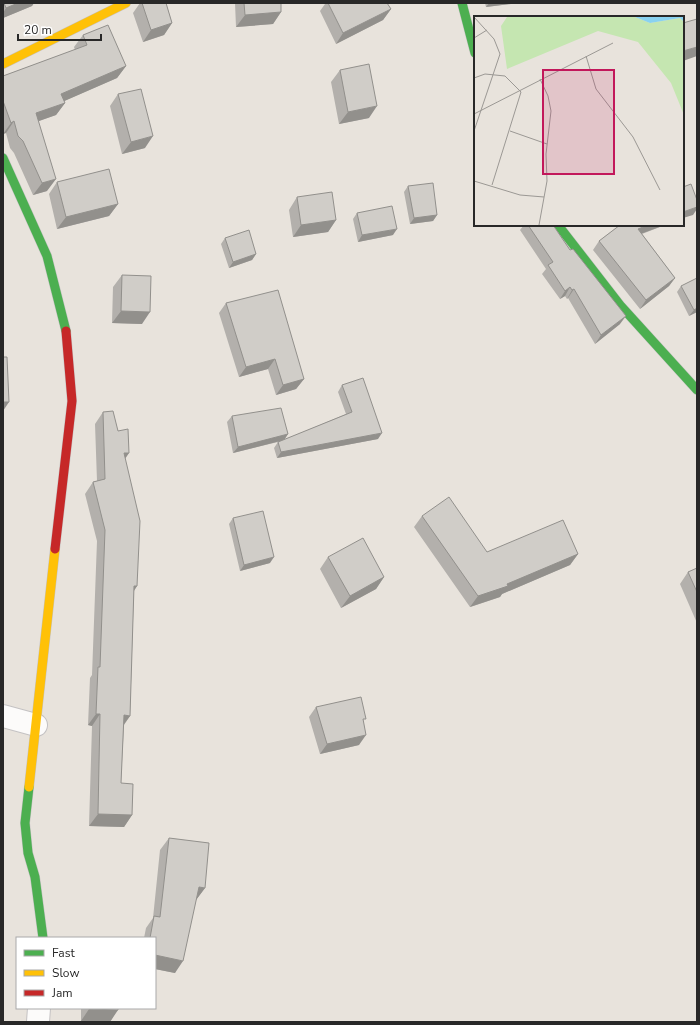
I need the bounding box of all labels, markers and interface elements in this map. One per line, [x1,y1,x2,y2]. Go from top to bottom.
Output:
scale bar [18,16,101,42]
inset map [474,16,684,226]
text: 20 m [24,22,52,38]
legend [16,937,156,1009]
text: Fast [52,945,75,961]
text: Slow [52,965,80,981]
text: Jam [51,985,73,1001]

